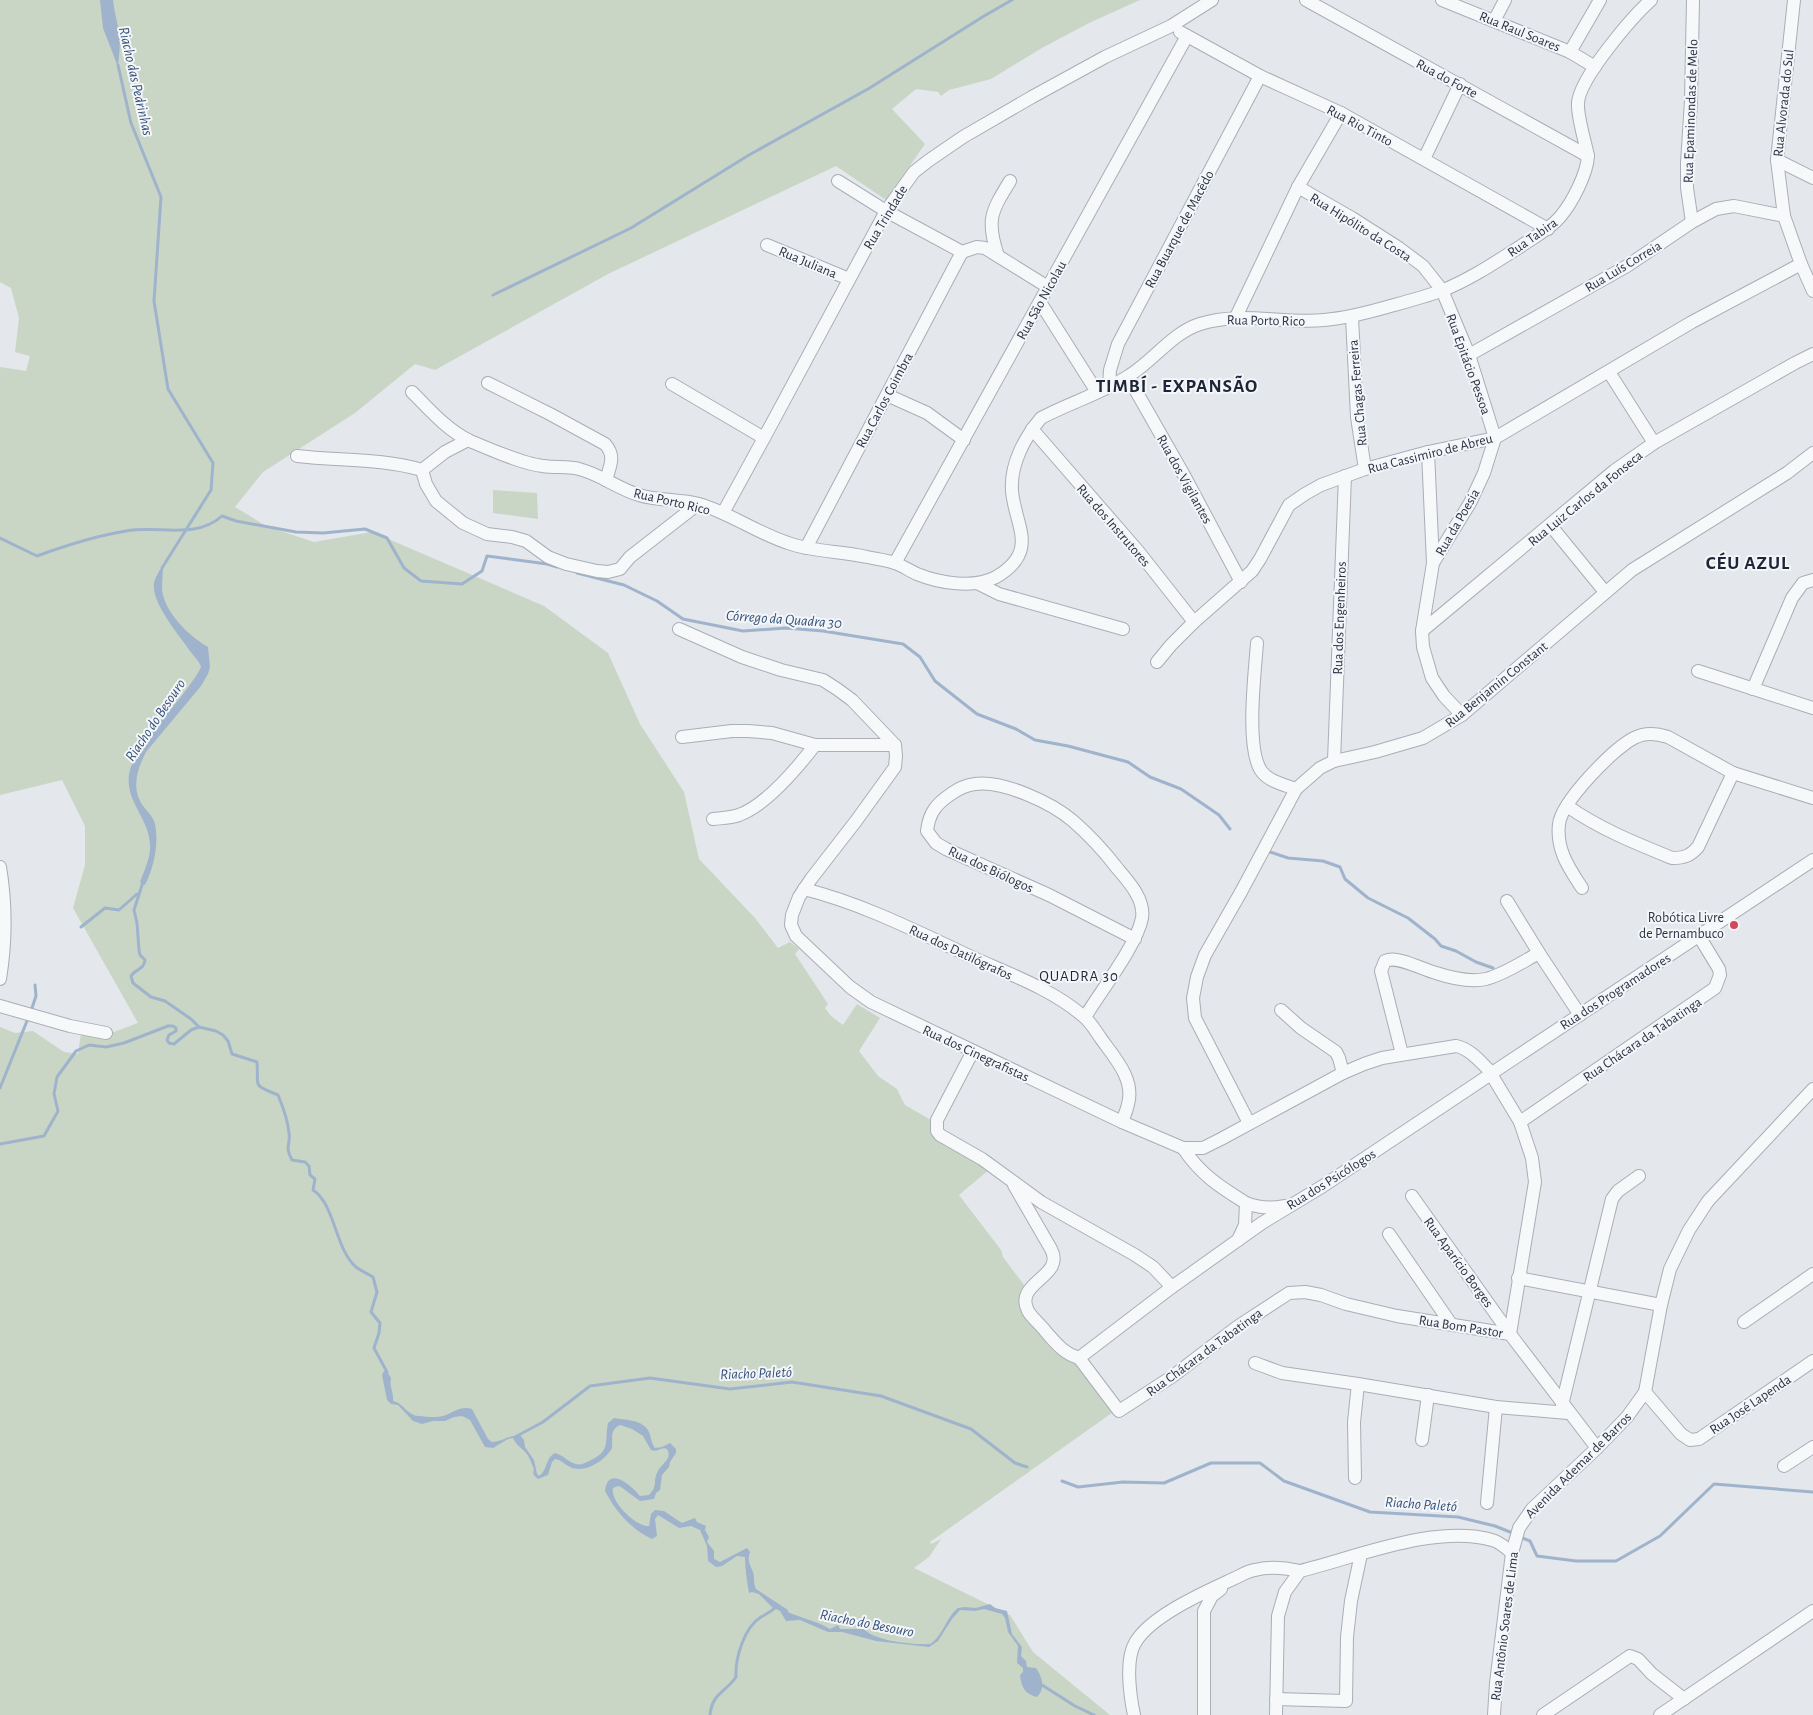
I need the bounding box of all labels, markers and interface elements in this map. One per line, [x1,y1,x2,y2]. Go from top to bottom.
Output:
street label: Rua Raul Soares [1477,9,1562,55]
water label: Riacho das Pedrinhas [116,25,155,137]
street label: Rua Epaminondas de Melo [1681,39,1701,183]
street label: Rua Alvorada do Sul [1771,49,1797,158]
street label: Rua do Forte [1413,57,1480,101]
street label: Rua Rio Tinto [1324,103,1395,149]
street label: Rua Buarque de Macêdo [1143,168,1217,291]
street label: Rua Trindade [861,183,910,252]
street label: Rua Hipólito da Costa [1307,191,1414,265]
street label: Rua Tabira [1505,215,1560,260]
street label: Rua Luís Correia [1583,238,1665,295]
street label: Rua Juliana [777,244,839,282]
street label: Rua São Nicolau [1015,259,1069,342]
street label: Rua Epitácio Pessoa [1443,312,1493,417]
street label: Rua Porto Rico [1227,313,1305,329]
street label: Rua Chagas Ferreira [1346,339,1370,447]
street label: Rua Carlos Coimbra [854,350,916,450]
district label: TIMBÍ - EXPANSÃO [1096,375,1258,396]
street label: Rua Cassimiro de Abreu [1366,432,1494,476]
street label: Rua dos Vigilantes [1154,433,1214,526]
street label: Rua Luiz Carlos da Fonseca [1526,448,1646,549]
street label: Rua dos Instrutores [1074,482,1153,570]
street label: Rua Porto Rico [632,486,712,518]
street label: Rua da Poesia [1433,486,1483,558]
district label: CÉU AZUL [1706,552,1790,573]
street label: Rua dos Engenheiros [1331,561,1349,675]
water label: Córrego da Quadra 30 [725,608,843,631]
street label: Rua Benjamin Constant [1443,639,1551,730]
water label: Riacho do Besouro [123,677,188,764]
street label: Rua dos Biólogos [946,844,1035,896]
place label: Robótica Livre de Pernambuco [1639,911,1724,941]
marker: Robótica Livre de Pernambuco [1728,919,1740,931]
street label: Rua dos Datilógrafos [907,923,1014,983]
street label: Rua dos Programadores [1558,951,1673,1033]
district label: QUADRA 30 [1039,969,1119,984]
street label: Rua Chácara da Tabatinga [1581,995,1705,1085]
street label: Rua dos Cinegrafistas [920,1023,1031,1085]
street label: Rua dos Psicólogos [1285,1147,1379,1213]
street label: Rua Aparício Borges [1421,1215,1495,1310]
street label: Rua Chácara da Tabatinga [1144,1306,1266,1399]
street label: Rua Bom Pastor [1418,1313,1504,1341]
water label: Riacho Paletó [720,1365,792,1382]
street label: Rua José Lapenda [1707,1372,1794,1437]
street label: Avenida Ademar de Barros [1523,1410,1634,1521]
water label: Riacho Paletó [1385,1495,1457,1514]
street label: Rua Antônio Soares de Lima [1489,1550,1521,1702]
water label: Riacho do Besouro [819,1607,915,1640]

